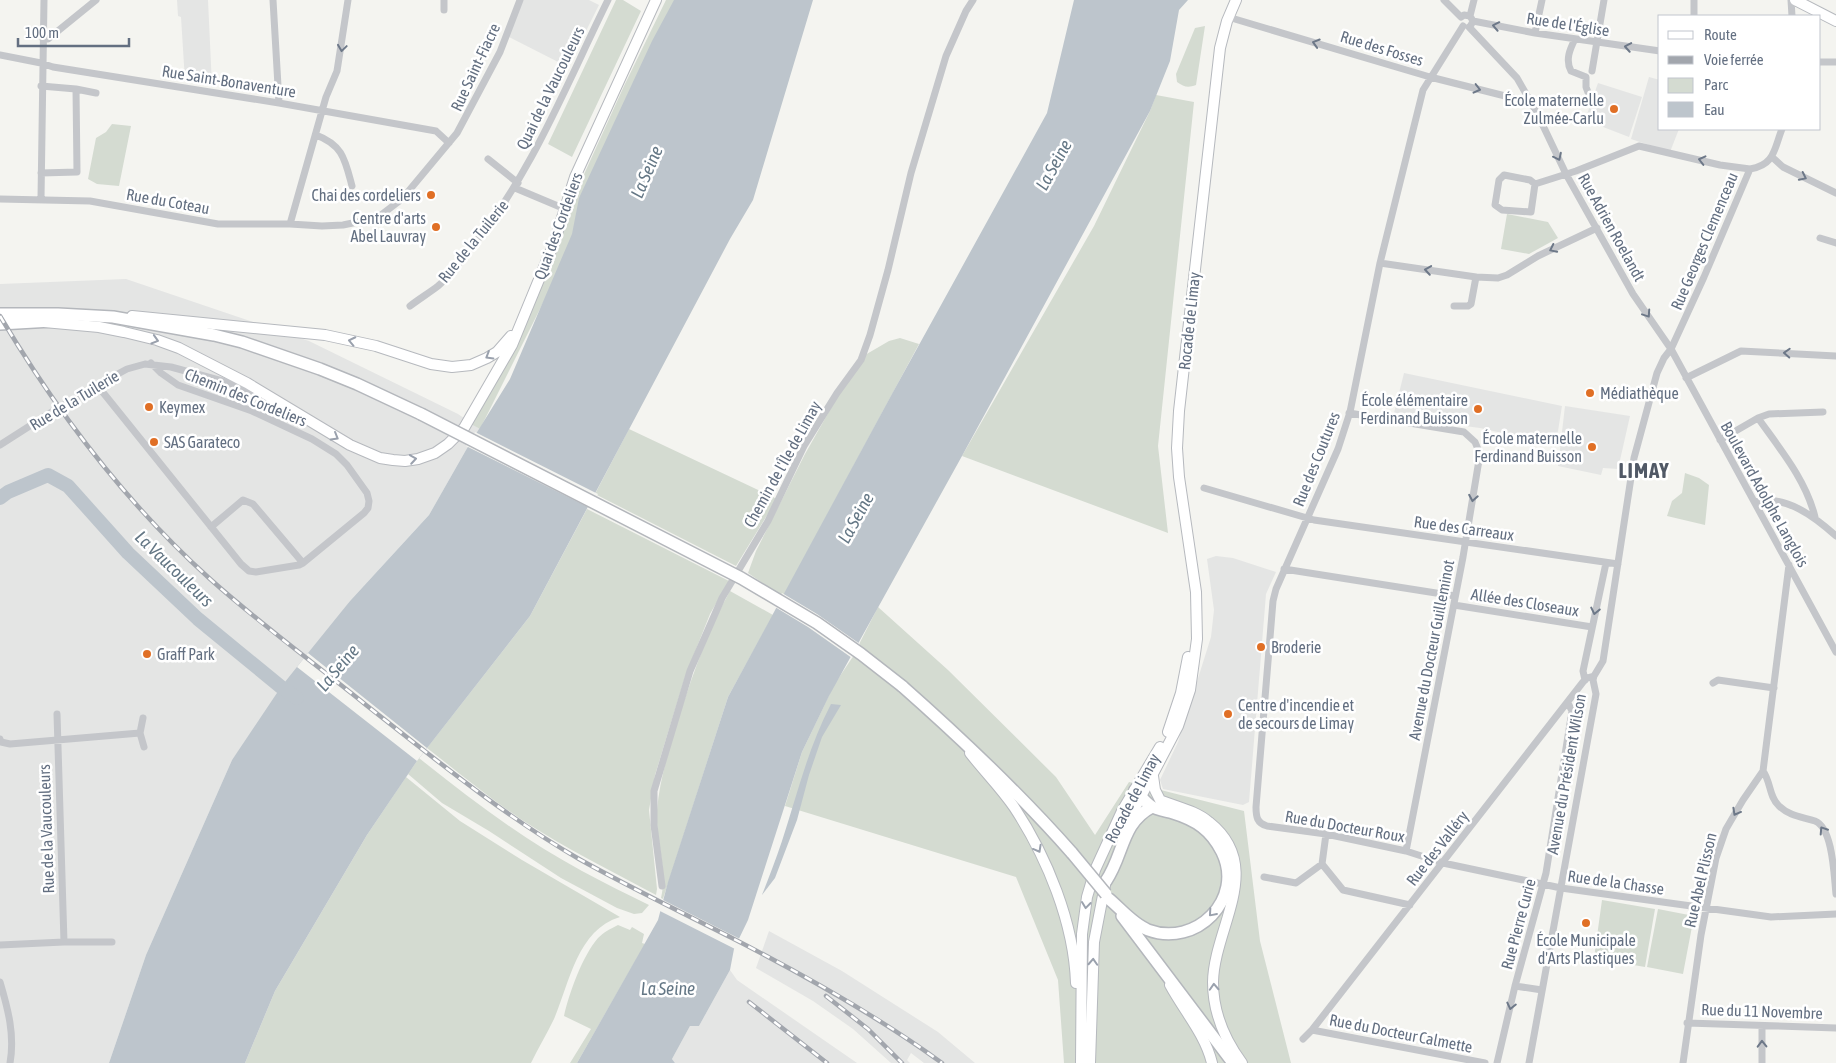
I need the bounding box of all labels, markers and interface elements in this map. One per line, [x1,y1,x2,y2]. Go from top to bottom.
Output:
street label: Rue de l'Église [1525,9,1611,40]
scale bar [18,15,129,47]
legend [1658,15,1821,130]
street label: Rue Saint-Fiacre [447,20,503,114]
one-way arrow [1492,21,1501,31]
street label: Quai de la Vaucouleurs [512,23,588,152]
text: 100 m [25,24,59,41]
text: Route [1704,26,1737,43]
street label: Rue des Fosses [1338,27,1426,69]
one-way arrow [1313,38,1321,48]
one-way arrow [1623,43,1632,53]
one-way arrow [337,45,348,53]
text: Voie ferrée [1704,51,1764,68]
street label: Rue Saint-Bonaventure [161,62,297,100]
text: Parc [1704,76,1728,93]
one-way arrow [1473,83,1482,94]
place label: École maternelle Zulmée-Carlu [1504,91,1604,127]
text: Eau [1704,101,1725,118]
marker: École maternelle Zulmée-Carlu [1608,103,1620,115]
water label: La Seine [1031,136,1076,194]
water label: La Seine [626,143,667,201]
one-way arrow [1552,152,1562,161]
one-way arrow [1698,155,1707,166]
street label: Rue Georges Clemenceau [1667,169,1742,313]
street label: Quai des Cordeliers [530,170,586,282]
street label: Rue Adrien Roelandt [1575,170,1649,284]
one-way arrow [1798,170,1807,181]
street label: Rue du Coteau [125,185,211,217]
place label: Chai des cordeliers [311,186,421,204]
marker: Chai des cordeliers [425,189,437,201]
street label: Rue de la Tuilerie [434,196,512,286]
place label: Centre d'arts Abel Lauvray [350,209,426,246]
marker: Centre d'arts Abel Lauvray [430,221,442,233]
one-way arrow [1549,243,1558,254]
one-way arrow [1424,265,1432,276]
street label: Rocade de Limay [1175,271,1204,371]
one-way arrow [1641,308,1650,317]
one-way arrow [150,335,158,345]
one-way arrow [348,336,356,347]
one-way arrow [1783,347,1791,358]
one-way arrow [486,350,495,360]
street label: Chemin des Cordeliers [182,364,310,430]
street label: Rue de la Tuilerie [26,366,122,434]
place label: Médiathèque [1600,384,1679,403]
marker: Médiathèque [1584,387,1596,399]
place label: École élémentaire Ferdinand Buisson [1360,391,1468,427]
street label: Chemin de l'Île de Limay [740,397,825,531]
place label: Keymex [159,398,206,417]
marker: Keymex [143,401,155,413]
marker: École élémentaire Ferdinand Buisson [1472,403,1484,415]
street label: Rue des Coutures [1289,409,1343,509]
street label: Boulevard Adolphe Langlois [1717,418,1813,571]
place label: École maternelle Ferdinand Buisson [1474,429,1582,465]
one-way arrow [330,430,339,440]
place label: SAS Garateco [164,433,240,451]
marker: SAS Garateco [148,436,160,448]
marker: École maternelle Ferdinand Buisson [1586,441,1598,453]
one-way arrow [408,455,417,465]
district label: LIMAY [1618,458,1670,482]
water label: La Seine [833,489,878,547]
one-way arrow [1468,494,1478,502]
street label: Rue des Carreaux [1413,512,1516,544]
water label: La Vaucouleurs [131,526,218,611]
street label: Avenue du Docteur Guilleminot [1405,558,1457,742]
street label: Allée des Closeaux [1470,585,1581,619]
one-way arrow [1590,606,1601,615]
place label: Broderie [1271,638,1321,656]
water label: La Seine [312,640,363,695]
marker: Broderie [1255,641,1267,653]
place label: Graff Park [157,645,215,663]
marker: Graff Park [141,648,153,660]
street label: Avenue du Président Wilson [1543,692,1589,856]
place label: Centre d'incendie et de secours de Limay [1238,696,1355,733]
marker: Centre d'incendie et de secours de Limay [1222,708,1234,720]
street label: Rocade de Limay [1101,750,1164,846]
street label: Rue de la Vaucouleurs [35,764,57,894]
one-way arrow [1732,806,1742,815]
street label: Rue du Docteur Roux [1284,807,1407,845]
street label: Rue des Valléry [1402,807,1473,889]
one-way arrow [1819,826,1829,835]
street label: Rue Abel Plisson [1680,831,1720,929]
one-way arrow [1031,844,1041,853]
street label: Rue de la Chasse [1567,866,1665,898]
street label: Rue Pierre Curie [1497,877,1539,971]
one-way arrow [1081,902,1092,910]
one-way arrow [1209,908,1218,917]
marker: École Municipale d'Arts Plastiques [1580,917,1592,929]
place label: École Municipale d'Arts Plastiques [1536,931,1636,968]
one-way arrow [1088,958,1098,966]
water label: La Seine [641,978,695,999]
one-way arrow [1208,982,1219,990]
street label: Rue du 11 Novembre [1701,1000,1823,1022]
one-way arrow [1506,1001,1517,1010]
street label: Rue du Docteur Calmette [1328,1010,1474,1056]
one-way arrow [1757,1040,1767,1048]

